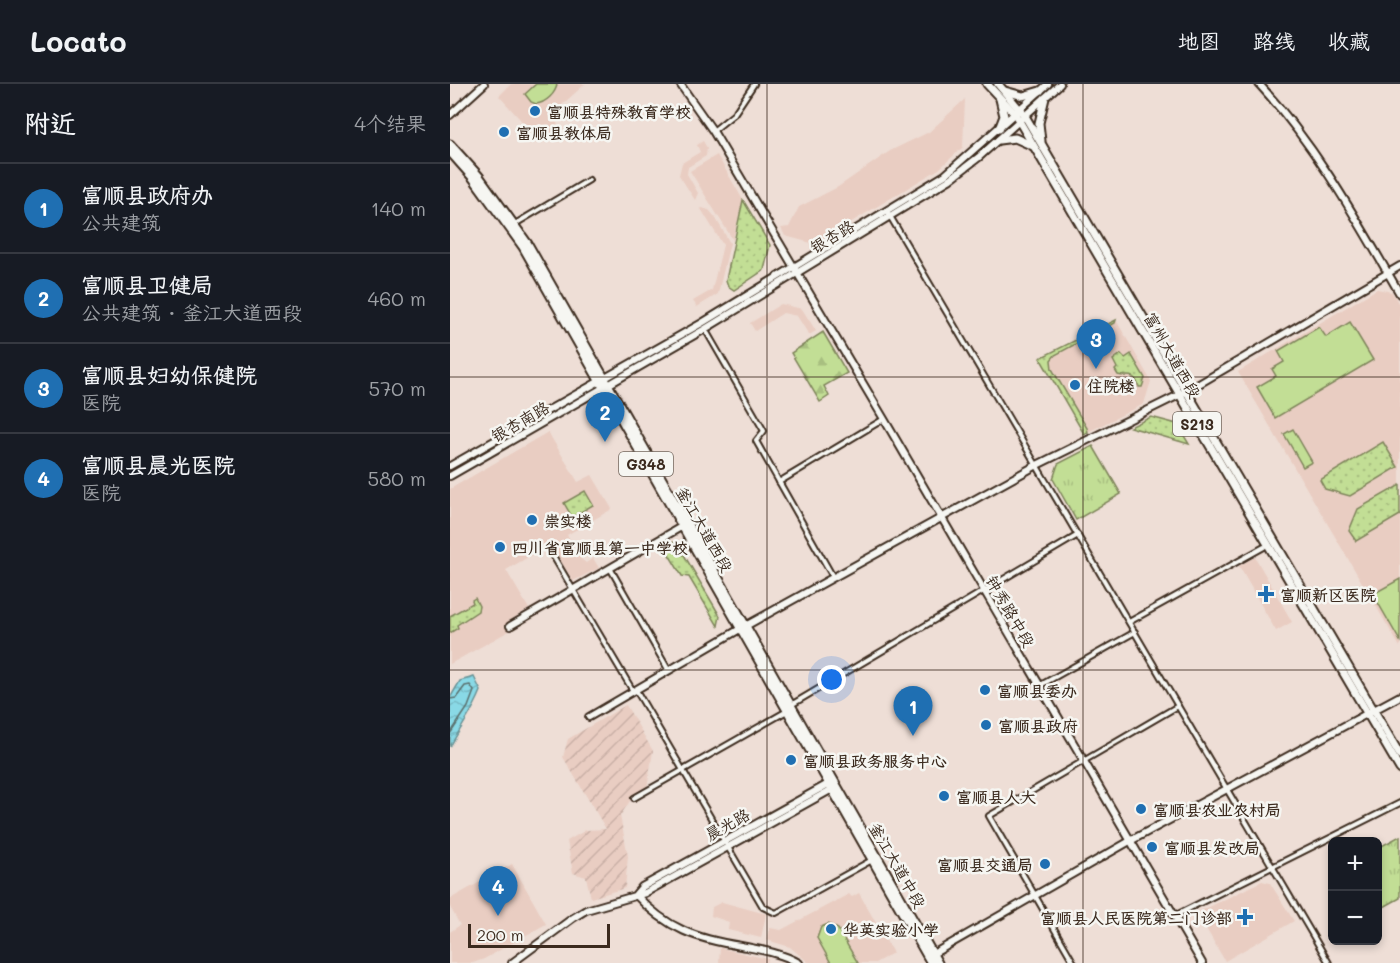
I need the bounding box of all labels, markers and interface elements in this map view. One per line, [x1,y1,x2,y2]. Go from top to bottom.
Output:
text: Locato [30,23,127,59]
text: 地图 [1178,27,1220,54]
text: 路线 [1253,27,1295,54]
text: 收藏 [1328,27,1370,54]
place label: 富顺县特殊教育学校 [547,101,691,122]
marker: 富顺县特殊教育学校 [528,104,542,118]
text: 附近 [24,106,76,140]
text: 4个结果 [354,110,426,136]
place label: 富顺县教体局 [516,122,612,143]
marker: 富顺县教体局 [497,125,511,139]
text: 富顺县政府办 [81,180,213,209]
text: 1 [39,195,48,221]
text: 140 m [371,195,426,221]
text: 公共建筑 [81,209,161,235]
street label: 银杏路 [806,215,858,257]
text: 富顺县卫健局 [81,270,213,299]
text: 2 [38,285,49,311]
text: 460 m [368,285,426,311]
text: 公共建筑 · 釜江大道西段 [81,299,303,325]
street label: 富州大道西段 [1140,308,1206,402]
pin: 3 [1076,320,1116,369]
text: 富顺县妇幼保健院 [81,360,257,389]
text: 3 [38,375,50,401]
text: 570 m [369,375,426,401]
place label: 住院楼 [1087,375,1135,396]
marker: 住院楼 [1068,378,1082,392]
text: 医院 [81,389,121,415]
pin: 2 [586,392,624,442]
street label: 银杏南路 [487,396,553,446]
road number: S213 [1173,412,1221,436]
text: 富顺县晨光医院 [81,450,235,479]
road number: G348 [619,452,673,476]
text: 4 [37,465,50,491]
text: 580 m [368,465,426,491]
text: 医院 [81,479,121,505]
street label: 釜江大道西段 [672,482,738,576]
place label: 崇实楼 [544,510,592,531]
marker: 崇实楼 [525,513,539,527]
place label: 四川省富顺县第一中学校 [512,537,688,558]
marker: 四川省富顺县第一中学校 [493,540,507,554]
street label: 钟秀路中段 [982,571,1040,651]
place label: 富顺新区医院 [1280,584,1376,605]
marker: 富顺新区医院 [1257,585,1275,603]
your location [817,665,846,694]
place label: 富顺县委办 [997,680,1077,701]
marker: 富顺县委办 [978,683,992,697]
pin: 1 [894,686,932,736]
place label: 富顺县政府 [998,715,1078,736]
marker: 富顺县政府 [979,718,993,732]
place label: 富顺县政务服务中心 [803,750,947,771]
marker: 富顺县政务服务中心 [784,753,798,767]
place label: 富顺县人大 [956,786,1036,807]
marker: 富顺县人大 [937,789,951,803]
place label: 富顺县农业农村局 [1153,799,1281,820]
marker: 富顺县农业农村局 [1134,802,1148,816]
street label: 晨光路 [701,803,753,845]
street label: 釜江大道中段 [865,818,931,912]
place label: 富顺县发改局 [1164,837,1260,858]
map controls [1328,837,1382,945]
button: + [1328,837,1382,891]
marker: 富顺县发改局 [1145,840,1159,854]
place label: 富顺县交通局 [937,854,1033,875]
marker: 富顺县交通局 [1038,857,1052,871]
pin: 4 [478,866,518,916]
button: − [1328,891,1382,945]
place label: 富顺县人民医院第二门诊部 [1040,907,1232,928]
marker: 富顺县人民医院第二门诊部 [1236,908,1254,926]
place label: 华英实验小学 [843,919,939,940]
scale bar [468,921,610,948]
marker: 华英实验小学 [824,922,838,936]
text: 200 m [477,924,524,945]

